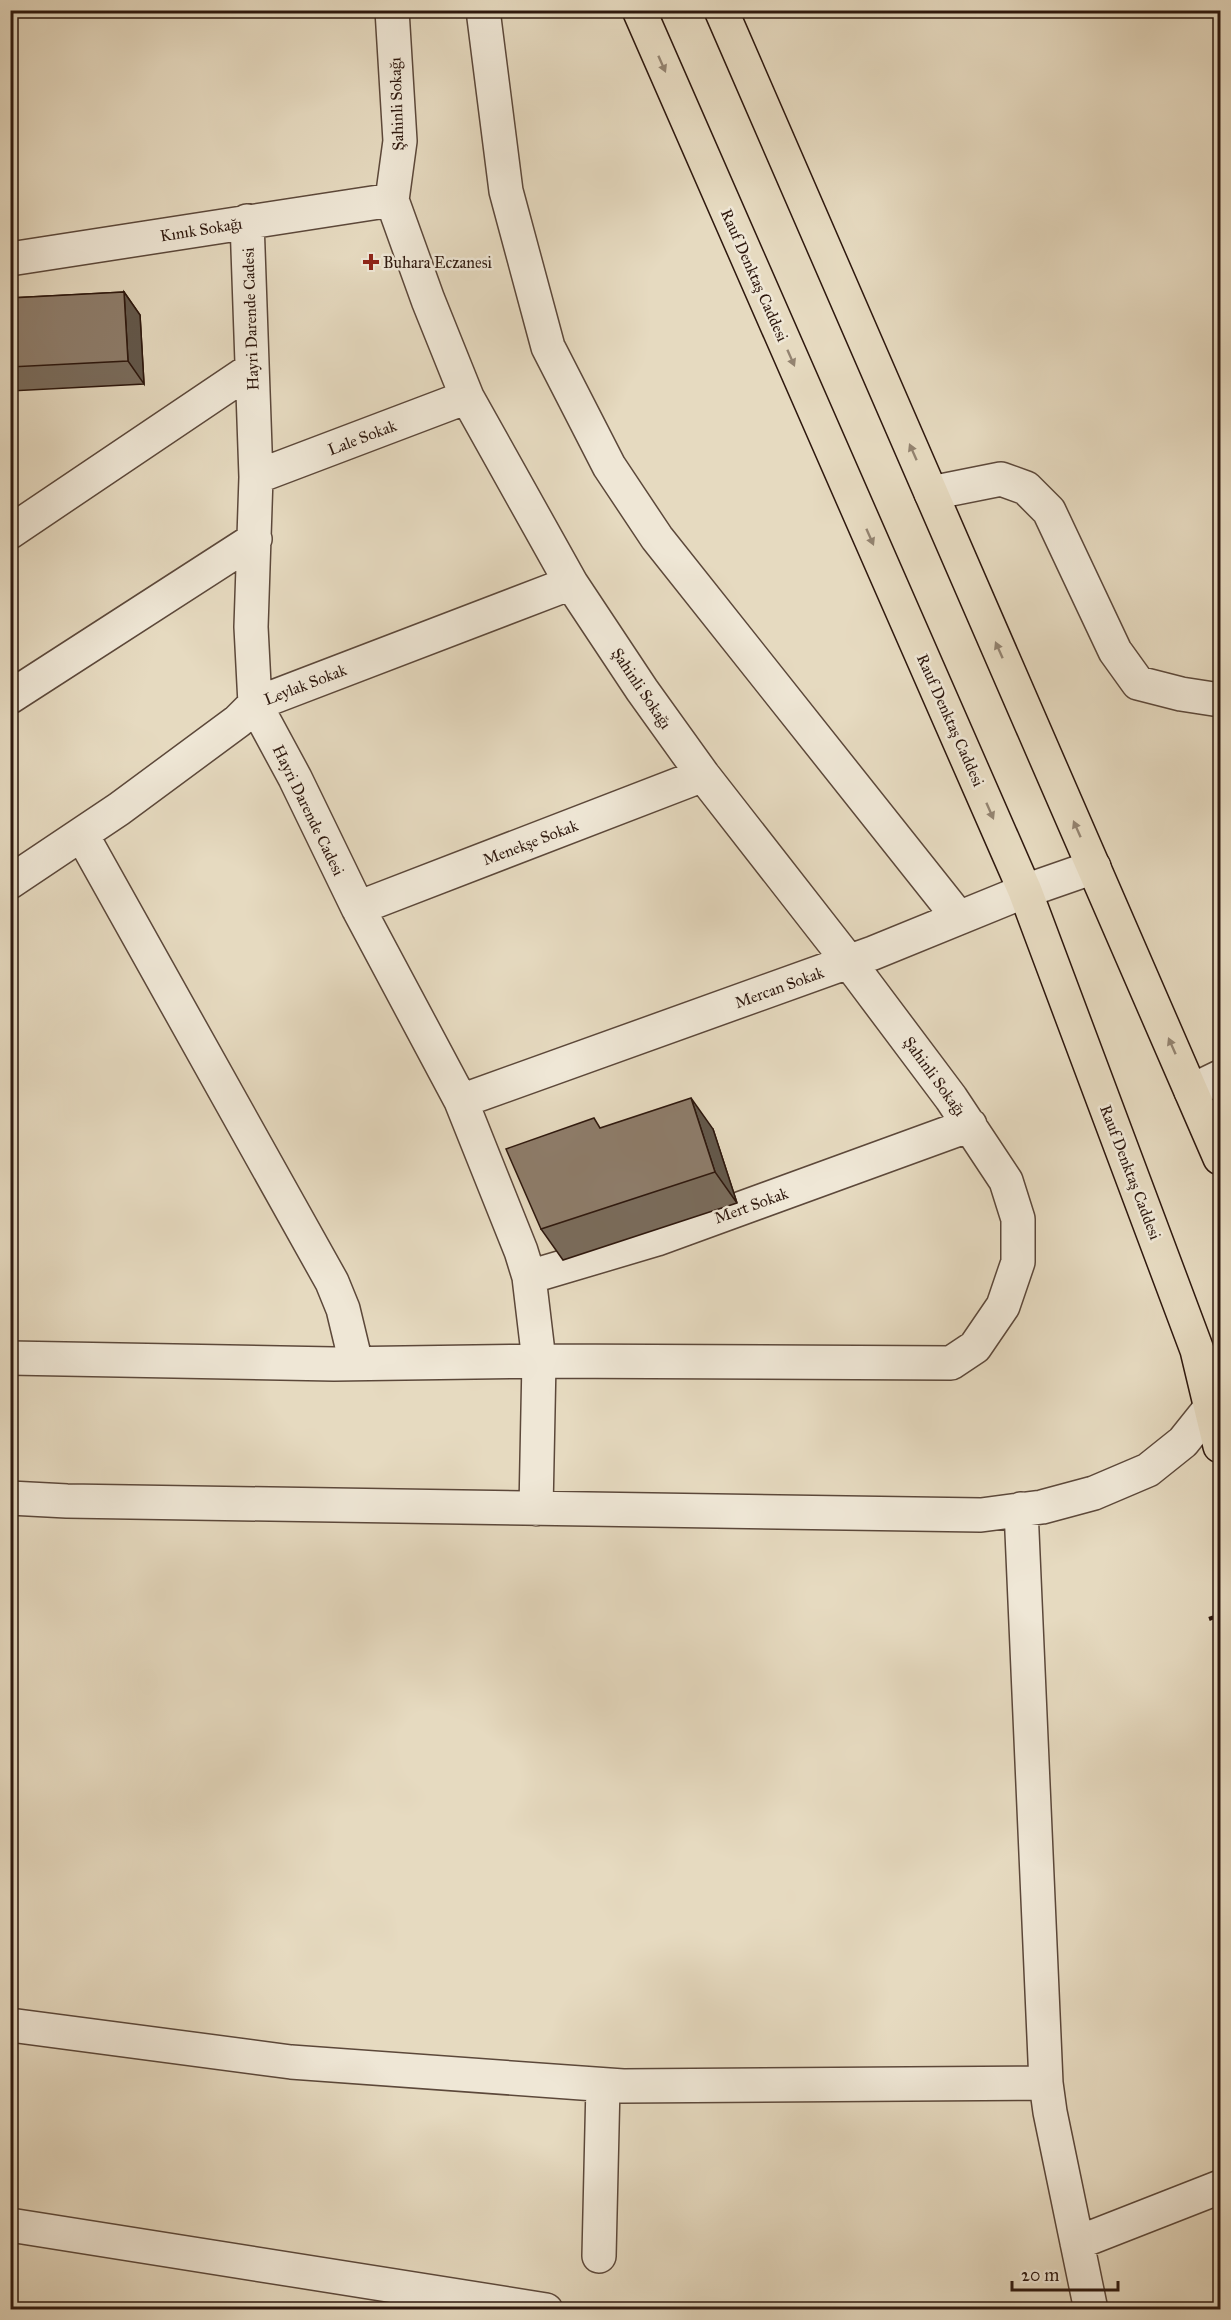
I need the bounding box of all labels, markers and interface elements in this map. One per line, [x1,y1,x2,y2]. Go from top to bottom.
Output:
one-way arrow [658,55,668,73]
street label: Şahinli Sokağı [385,56,409,151]
street label: Rauf Denktaş Caddesi [717,206,793,345]
street label: Kınık Sokağı [159,214,244,246]
street label: Hayri Darende Cadesi [238,247,262,391]
place label: Buhara Eczanesi [383,253,492,272]
marker: Buhara Eczanesi [364,255,378,269]
one-way arrow [787,349,797,367]
street label: Lale Sokak [325,416,400,459]
one-way arrow [908,443,918,461]
one-way arrow [865,528,875,546]
one-way arrow [995,642,1004,659]
street label: Şahinli Sokağı [607,644,676,733]
street label: Rauf Denktaş Caddesi [913,651,989,790]
street label: Leylak Sokak [261,660,350,709]
street label: Hayri Darende Cadesi [269,742,349,879]
one-way arrow [986,803,995,820]
street label: Menekşe Sokak [480,815,581,869]
one-way arrow [1072,820,1082,838]
street label: Mercan Sokak [732,962,827,1012]
street label: Şahinli Sokağı [899,1033,970,1121]
one-way arrow [1167,1037,1177,1055]
street label: Rauf Denktaş Caddesi [1096,1102,1165,1243]
street label: Mert Sokak [712,1183,791,1228]
scale bar [1012,2254,1118,2292]
text: 20 m [1021,2264,1059,2286]

